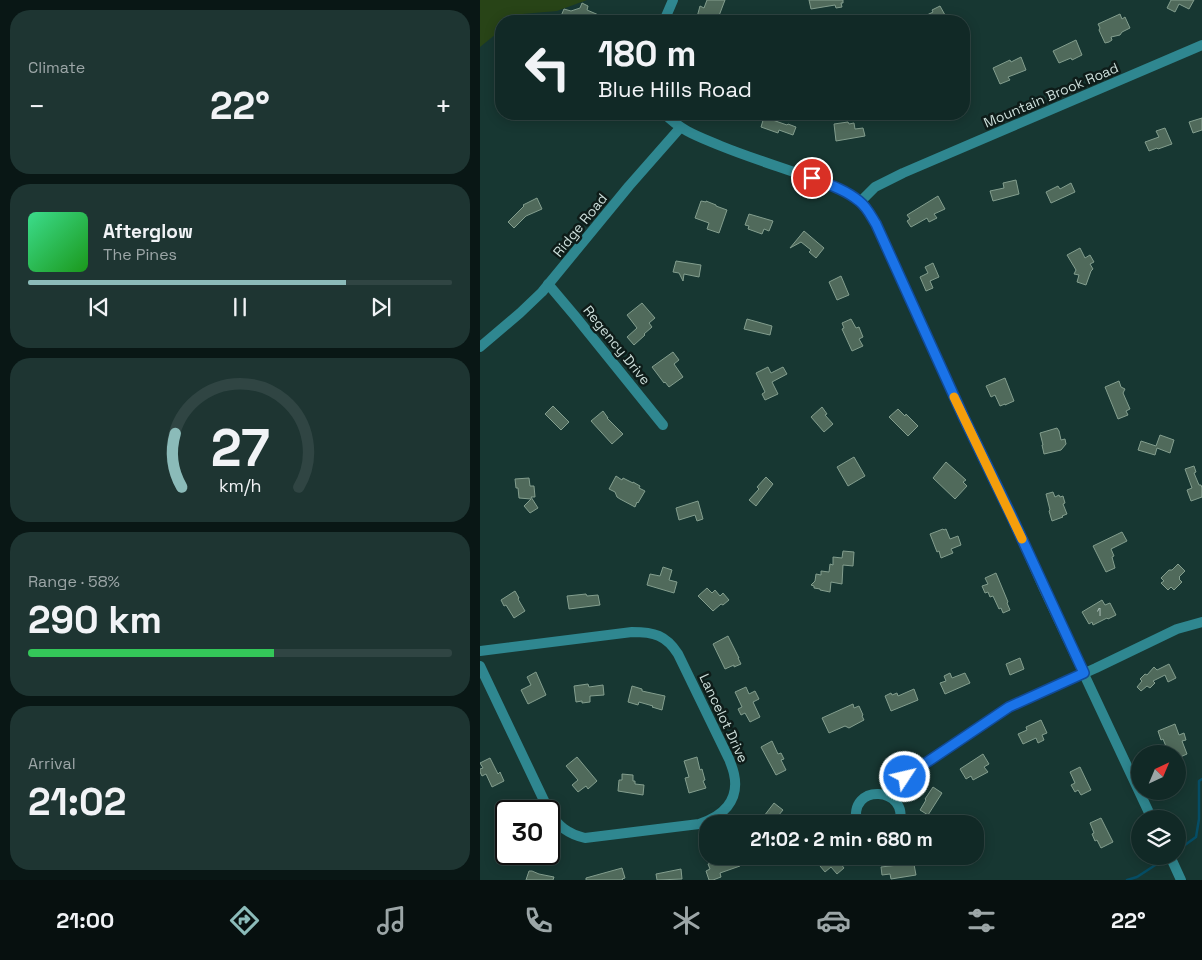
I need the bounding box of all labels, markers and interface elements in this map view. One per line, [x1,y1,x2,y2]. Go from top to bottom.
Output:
text: 180 m [598,32,696,76]
icon: left [515,35,580,100]
text: Climate [28,57,85,78]
street label: Mountain Brook Road [981,58,1121,132]
text: Blue Hills Road [598,75,752,103]
text: 22° [210,82,270,130]
text: − [28,88,45,124]
text: + [435,88,452,124]
pin [791,157,833,199]
icon: arrive [798,164,826,192]
street label: Ridge Road [549,190,611,260]
text: Afterglow [103,219,193,244]
text: The Pines [103,244,177,265]
icon: previous [85,293,113,321]
icon: pause [226,293,254,321]
icon: next [367,293,395,321]
street label: Regency Drive [579,302,655,388]
text: 27 [210,415,270,481]
text: km/h [219,474,261,497]
text: Range · 58% [28,571,120,592]
text: 290 km [28,596,162,644]
house number: 1 [1097,605,1101,619]
street label: Lancelot Drive [695,671,753,765]
north arrow [1131,745,1186,800]
map controls [1131,745,1186,865]
position arrow [878,750,930,802]
text: Arrival [28,753,76,774]
text: 21:02 [28,778,126,826]
speed limit sign: 30 [495,800,560,865]
button: layers [1131,810,1186,865]
text: 21:02 · 2 min · 680 m [750,827,933,852]
icon: directions [227,903,262,938]
icon: music [374,903,409,938]
icon: phone [521,903,556,938]
icon: climate [669,903,704,938]
icon: car [816,903,851,938]
icon: filters [964,903,999,938]
text: 21:00 [56,906,114,934]
text: 22° [1111,906,1146,934]

